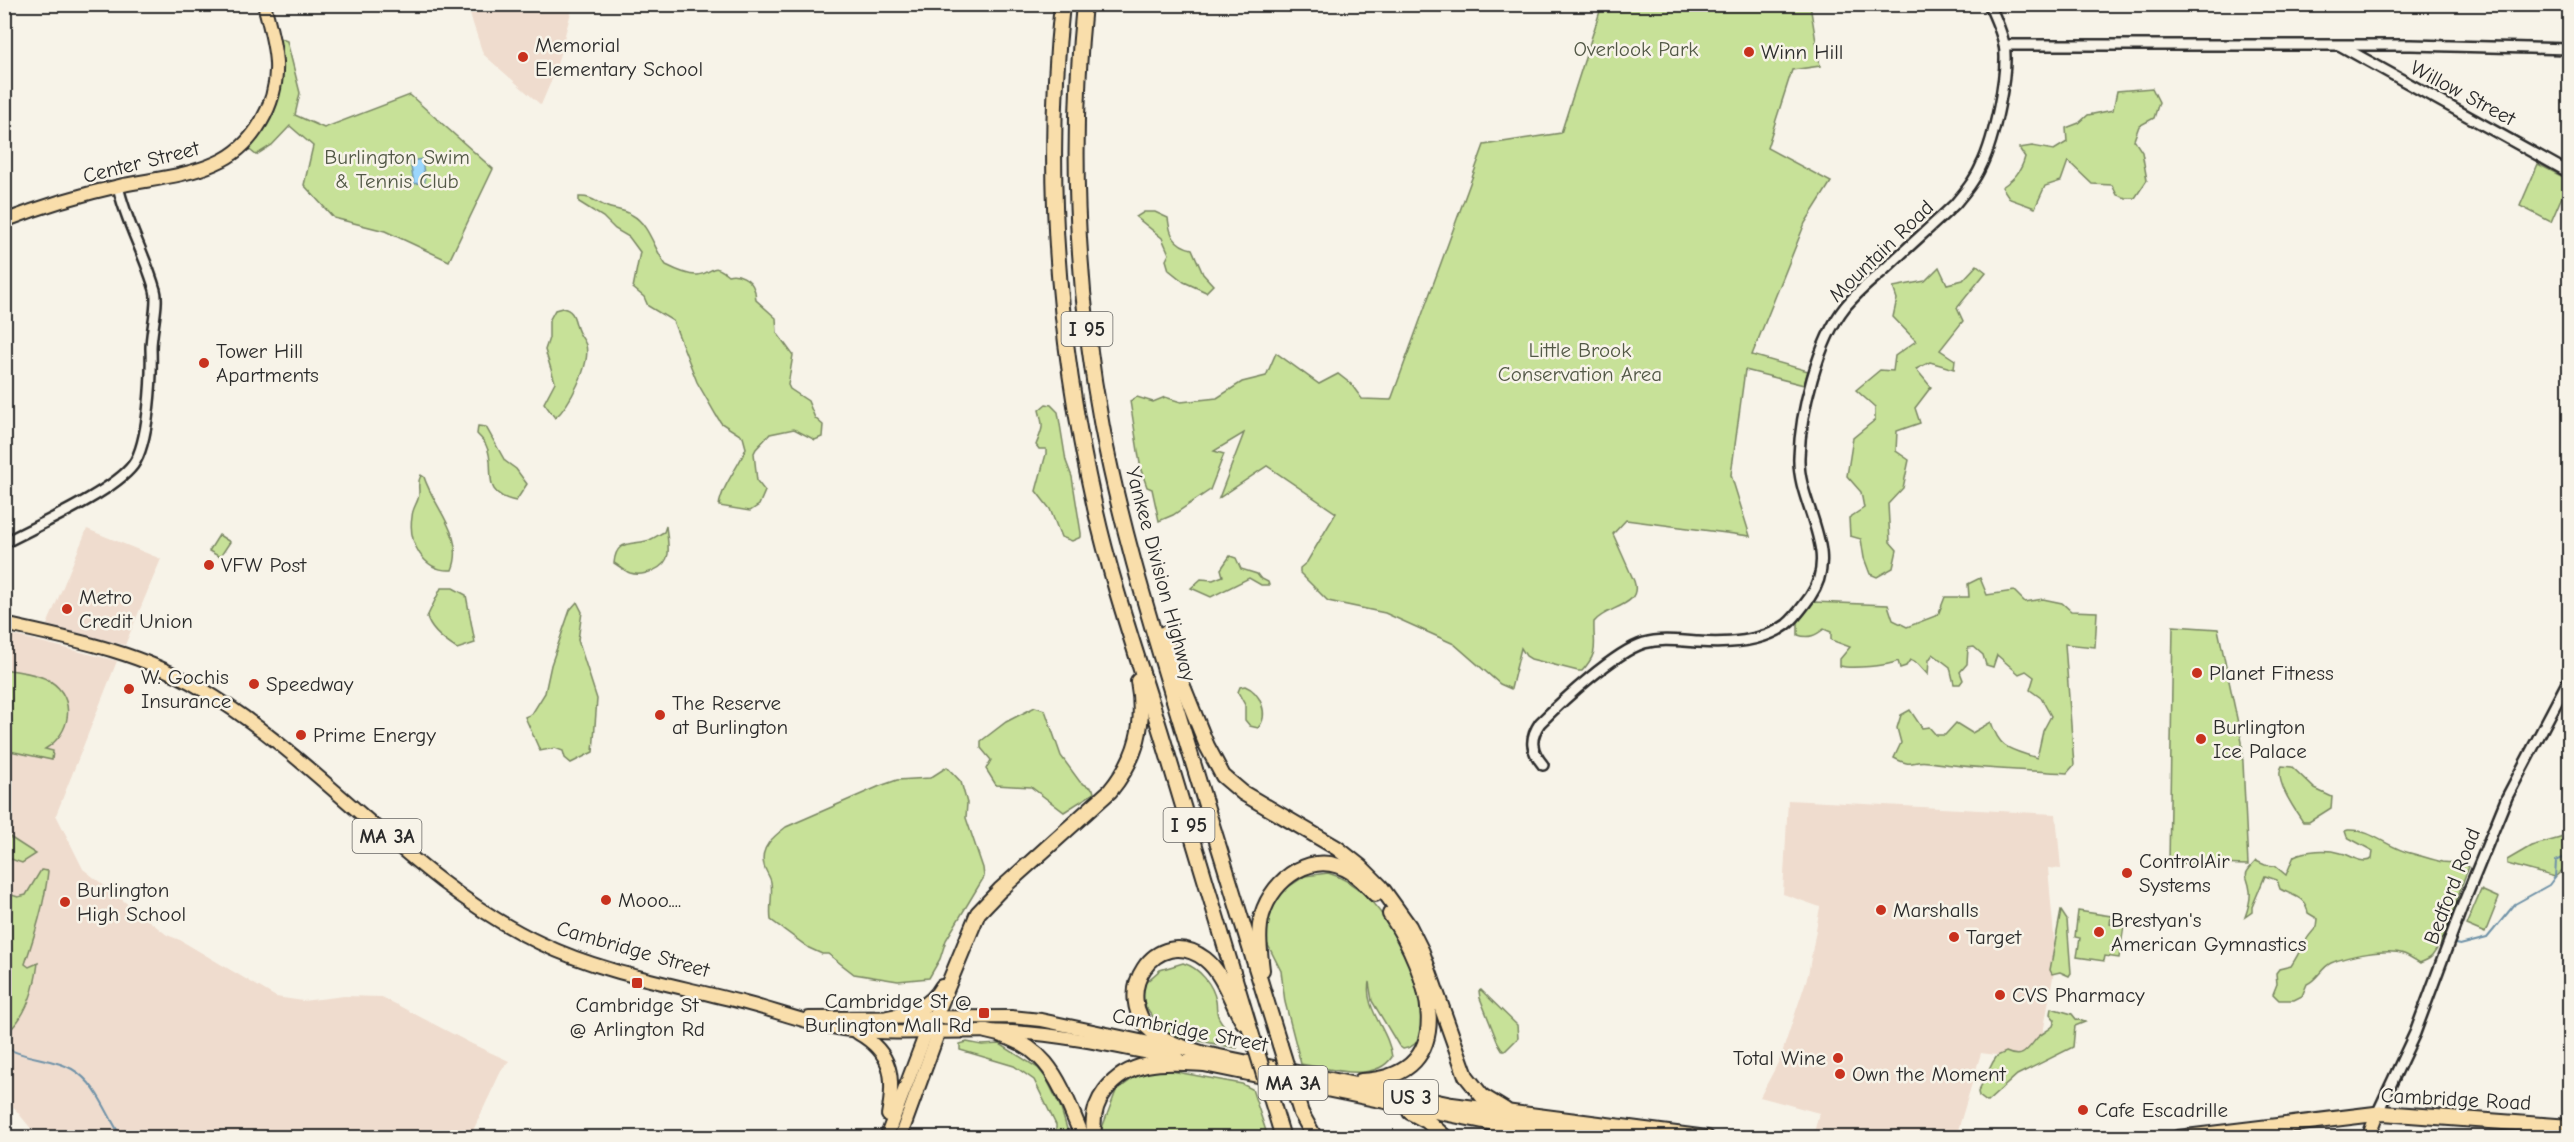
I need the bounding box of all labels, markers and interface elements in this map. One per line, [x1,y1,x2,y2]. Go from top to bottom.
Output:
place label: Memorial Elementary School [535,33,703,81]
park label: Overlook Park [1574,37,1698,61]
place label: Winn Hill [1761,40,1843,64]
marker: Winn Hill [1742,45,1756,59]
marker: Memorial Elementary School [516,50,530,64]
street label: Willow Street [2406,55,2520,131]
street label: Center Street [80,136,203,188]
park label: Burlington Swim & Tennis Club [324,145,470,193]
street label: Mountain Road [1824,195,1938,307]
road number: I 95 [1062,312,1112,346]
park label: Little Brook Conservation Area [1498,338,1662,386]
place label: Tower Hill Apartments [216,339,319,387]
marker: Tower Hill Apartments [197,356,211,370]
street label: Yankee Division Highway [1121,464,1201,684]
place label: VFW Post [221,553,307,577]
marker: VFW Post [202,558,216,572]
place label: Metro Credit Union [79,585,193,633]
marker: Metro Credit Union [60,602,74,616]
place label: Planet Fitness [2209,661,2334,685]
place label: W. Gochis Insurance [141,665,231,713]
marker: Planet Fitness [2190,666,2204,680]
place label: Speedway [266,672,354,696]
marker: Speedway [247,677,261,691]
marker: W. Gochis Insurance [122,682,136,696]
place label: The Reserve at Burlington [672,691,788,739]
marker: The Reserve at Burlington [653,708,667,722]
place label: Burlington Ice Palace [2213,715,2307,763]
place label: Prime Energy [313,723,436,747]
marker: Prime Energy [294,728,308,742]
marker: Burlington Ice Palace [2194,732,2208,746]
road number: I 95 [1164,808,1214,842]
road number: MA 3A [352,819,422,853]
street label: Bedford Road [2419,825,2485,947]
place label: ControlAir Systems [2139,849,2230,897]
marker: ControlAir Systems [2120,866,2134,880]
place label: Burlington High School [77,878,186,926]
place label: Mooo.... [618,888,681,912]
marker: Mooo.... [599,893,613,907]
marker: Burlington High School [58,895,72,909]
place label: Marshalls [1893,898,1979,922]
marker: Marshalls [1874,903,1888,917]
place label: Brestyan's American Gymnastics [2111,908,2306,956]
street label: Cambridge Street [554,916,713,983]
place label: Target [1966,925,2022,949]
marker: Brestyan's American Gymnastics [2092,925,2106,939]
marker: Target [1947,930,1961,944]
marker: Cambridge St @ Arlington Rd [630,976,644,990]
place label: CVS Pharmacy [2012,983,2145,1007]
marker: CVS Pharmacy [1993,988,2007,1002]
place label: Cambridge St @ Burlington Mall Rd [805,989,972,1037]
place label: Cambridge St @ Arlington Rd [569,993,705,1041]
street label: Cambridge Street [1110,1003,1271,1057]
marker: Cambridge St @ Burlington Mall Rd [977,1006,991,1020]
place label: Total Wine [1733,1046,1826,1070]
marker: Total Wine [1831,1051,1845,1065]
place label: Own the Moment [1852,1062,2007,1086]
road number: MA 3A [1258,1066,1328,1100]
marker: Own the Moment [1833,1067,1847,1081]
road number: US 3 [1384,1080,1438,1114]
street label: Cambridge Road [2380,1083,2532,1115]
place label: Cafe Escadrille [2095,1098,2228,1122]
marker: Cafe Escadrille [2076,1103,2090,1117]

